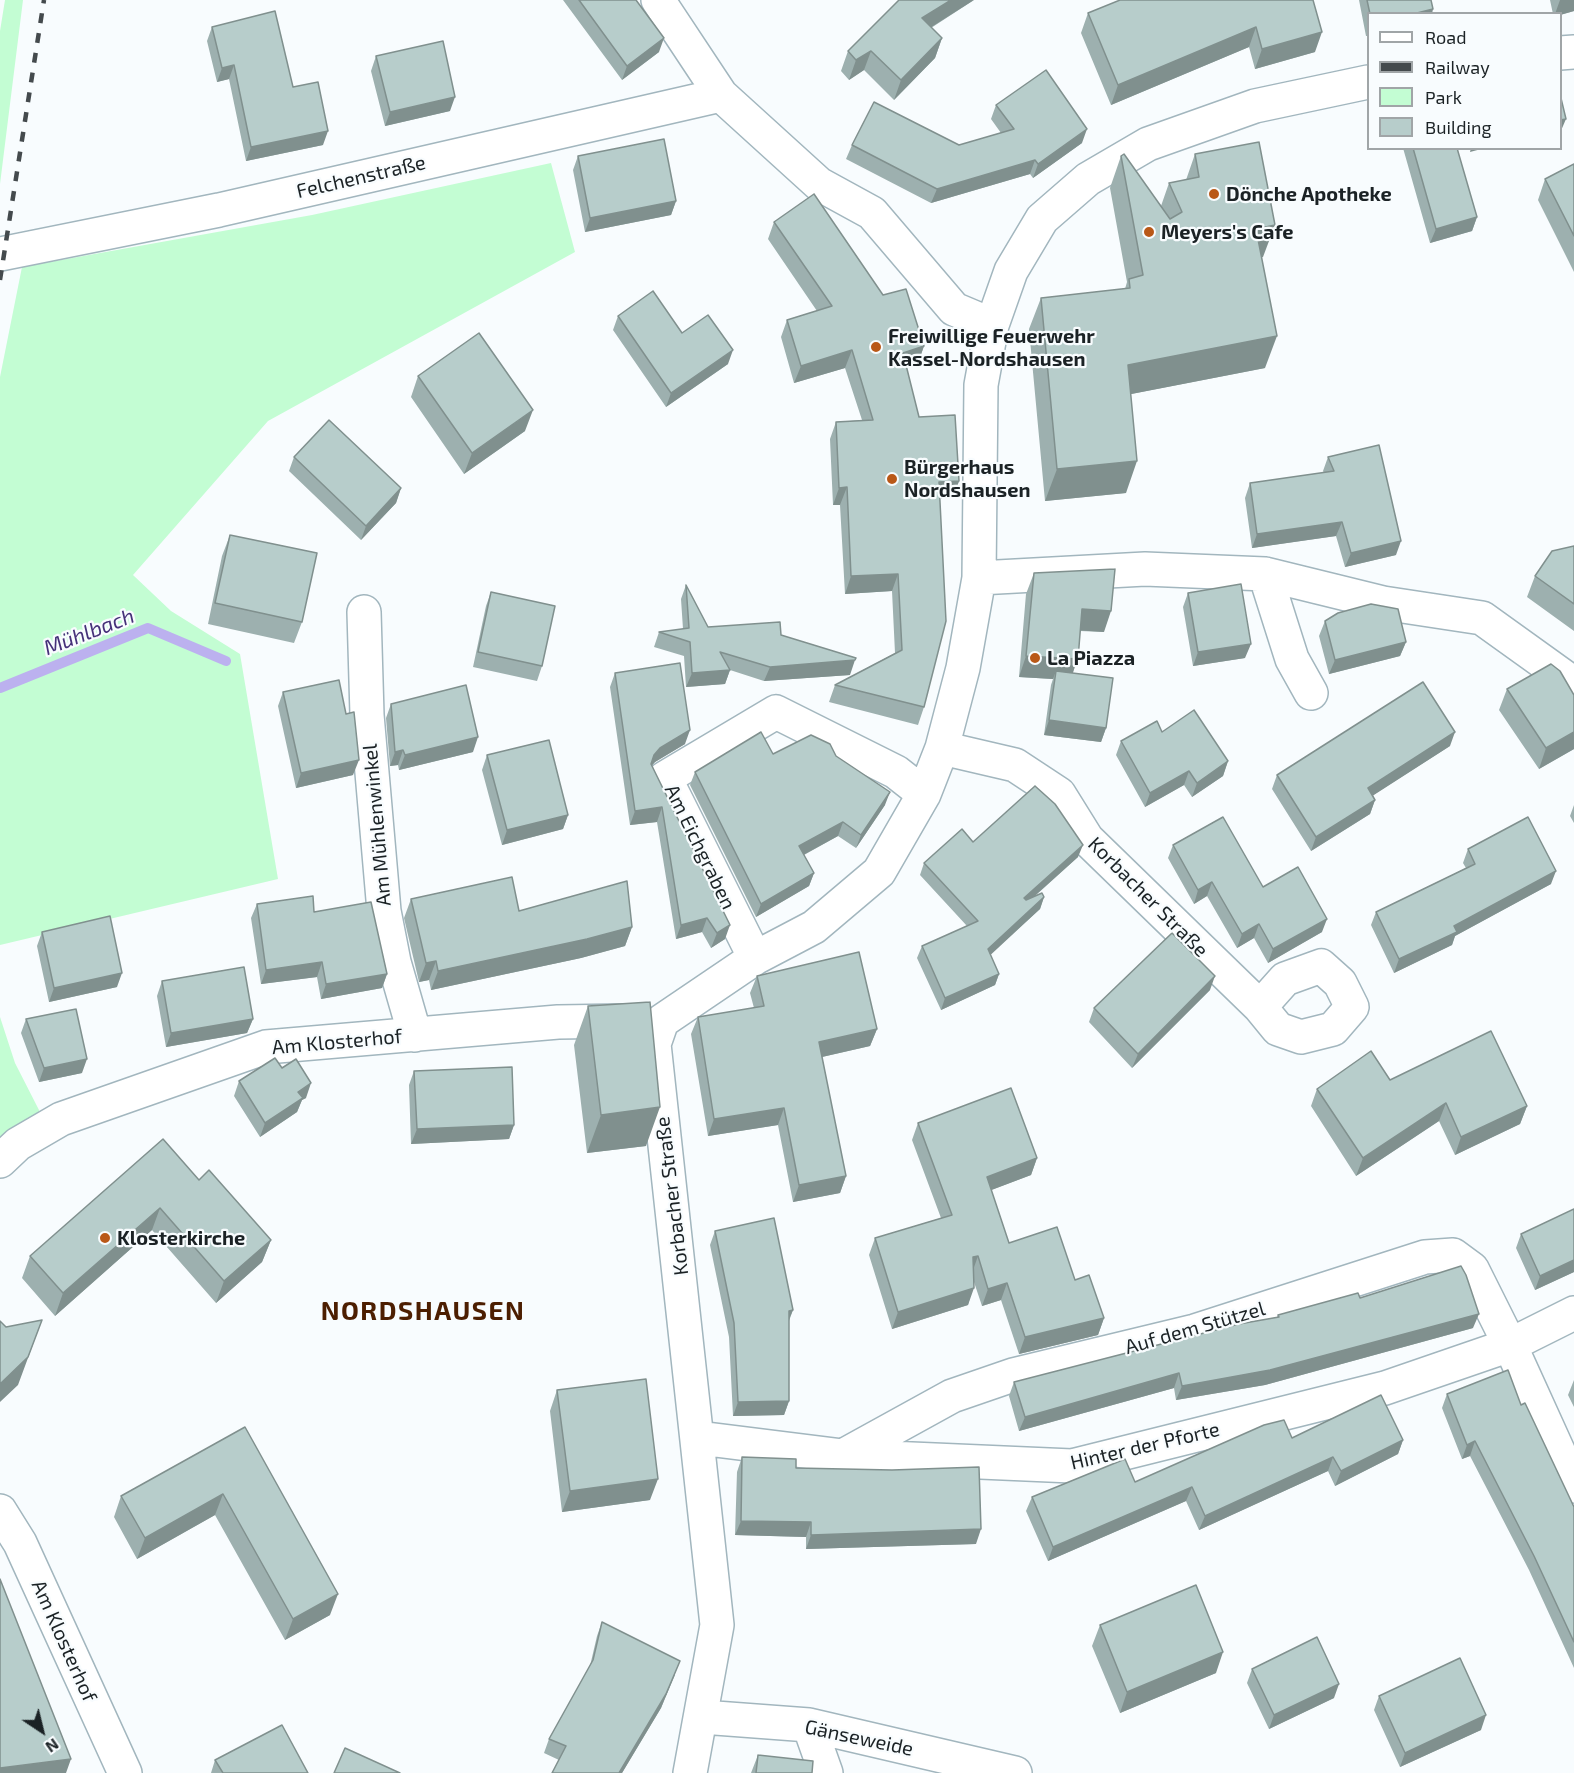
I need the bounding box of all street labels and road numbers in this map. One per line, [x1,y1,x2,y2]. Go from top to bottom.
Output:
street label: Felchenstraße [294,150,428,204]
street label: Am Mühlenwinkel [358,743,396,907]
street label: Am Eichgraben [659,781,741,913]
street label: Korbacher Straße [1083,832,1213,962]
street label: Am Klosterhof [271,1024,403,1060]
street label: Korbacher Straße [650,1115,694,1277]
street label: Auf dem Stützel [1122,1297,1268,1359]
street label: Hinter der Pforte [1068,1417,1222,1475]
street label: Am Klosterhof [26,1576,102,1706]
street label: Gänseweide [803,1715,915,1761]

